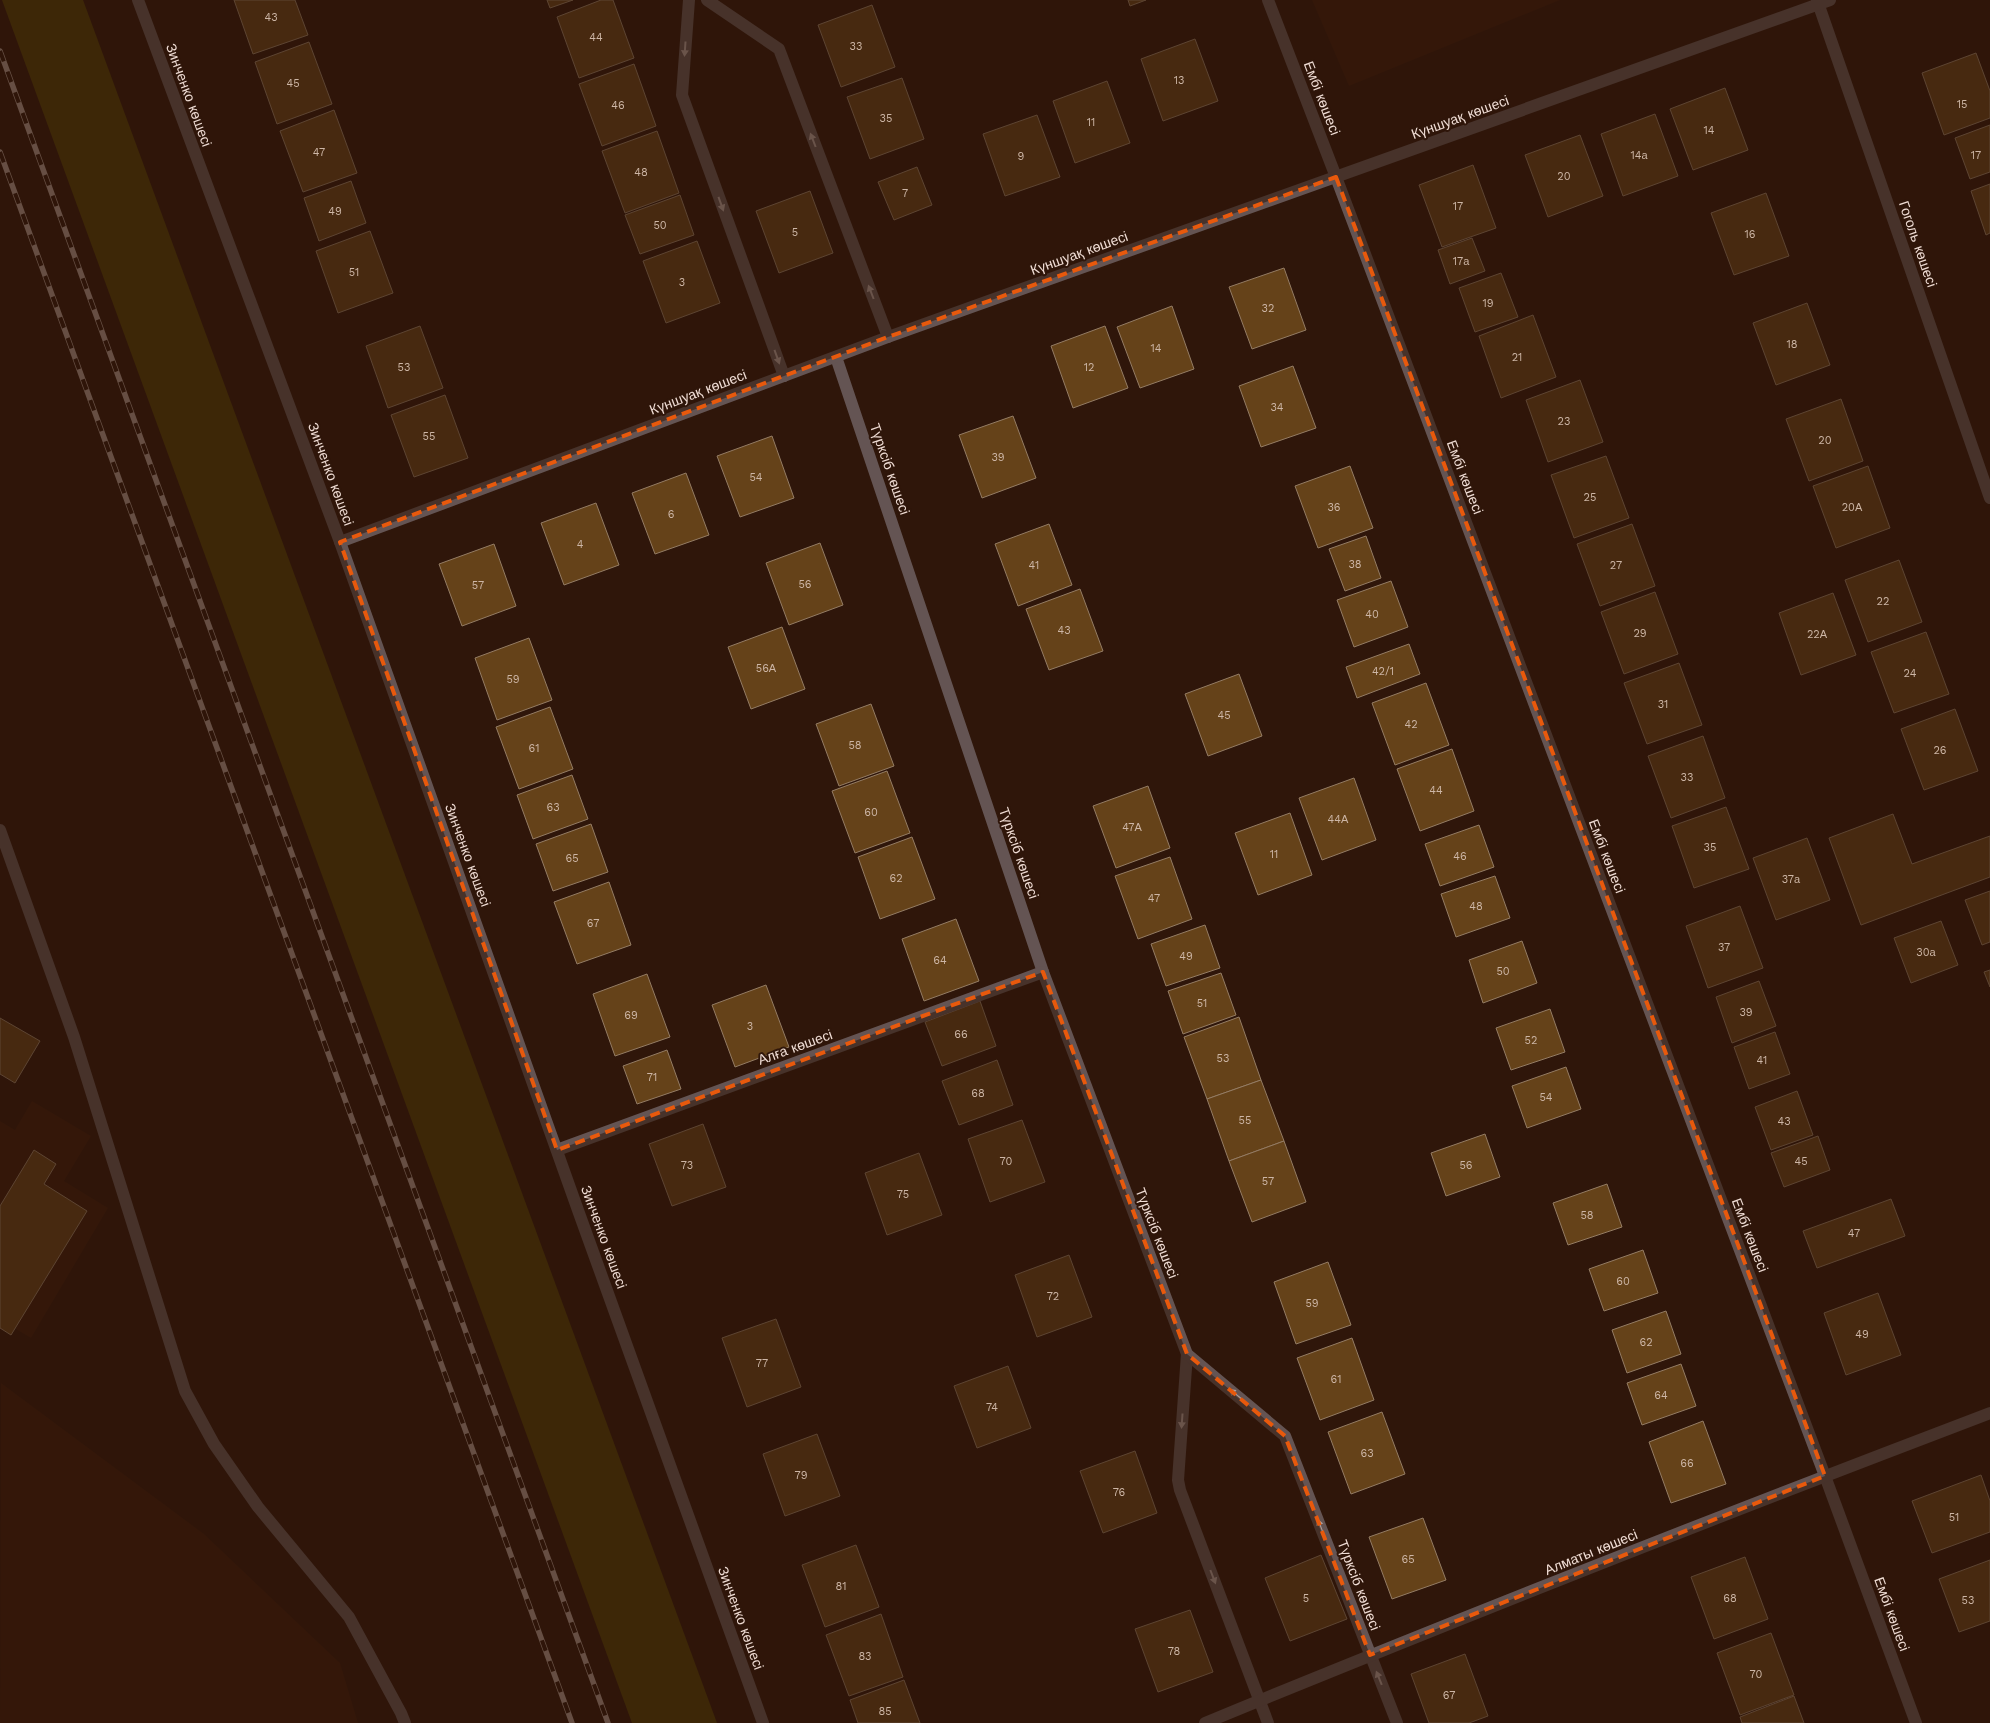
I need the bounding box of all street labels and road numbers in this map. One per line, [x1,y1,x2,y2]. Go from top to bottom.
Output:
street label: Зинченко көшесі [163,41,215,149]
street label: Ембі көшесі [1301,59,1343,137]
street label: Күншуақ көшесі [1409,92,1511,142]
street label: Гоголь көшесі [1896,199,1940,289]
street label: Күншуақ көшесі [1028,228,1130,278]
street label: Күншуақ көшесі [647,366,749,418]
street label: Зинченко көшесі [305,420,357,528]
street label: Түрксіб көшесі [867,421,913,517]
street label: Ембі көшесі [1444,438,1486,516]
street label: Зинченко көшесі [442,801,494,909]
street label: Түрксіб көшесі [996,805,1042,901]
street label: Ембі көшесі [1586,817,1628,895]
street label: Алға көшесі [756,1026,834,1068]
street label: Зинченко көшесі [578,1183,630,1291]
street label: Түрксіб көшесі [1132,1186,1182,1280]
street label: Ембі көшесі [1729,1196,1771,1274]
street label: Алматы көшесі [1542,1526,1640,1578]
street label: Түрксіб көшесі [1334,1538,1384,1632]
street label: Зинченко көшесі [715,1564,767,1672]
street label: Ембі көшесі [1871,1575,1913,1653]

